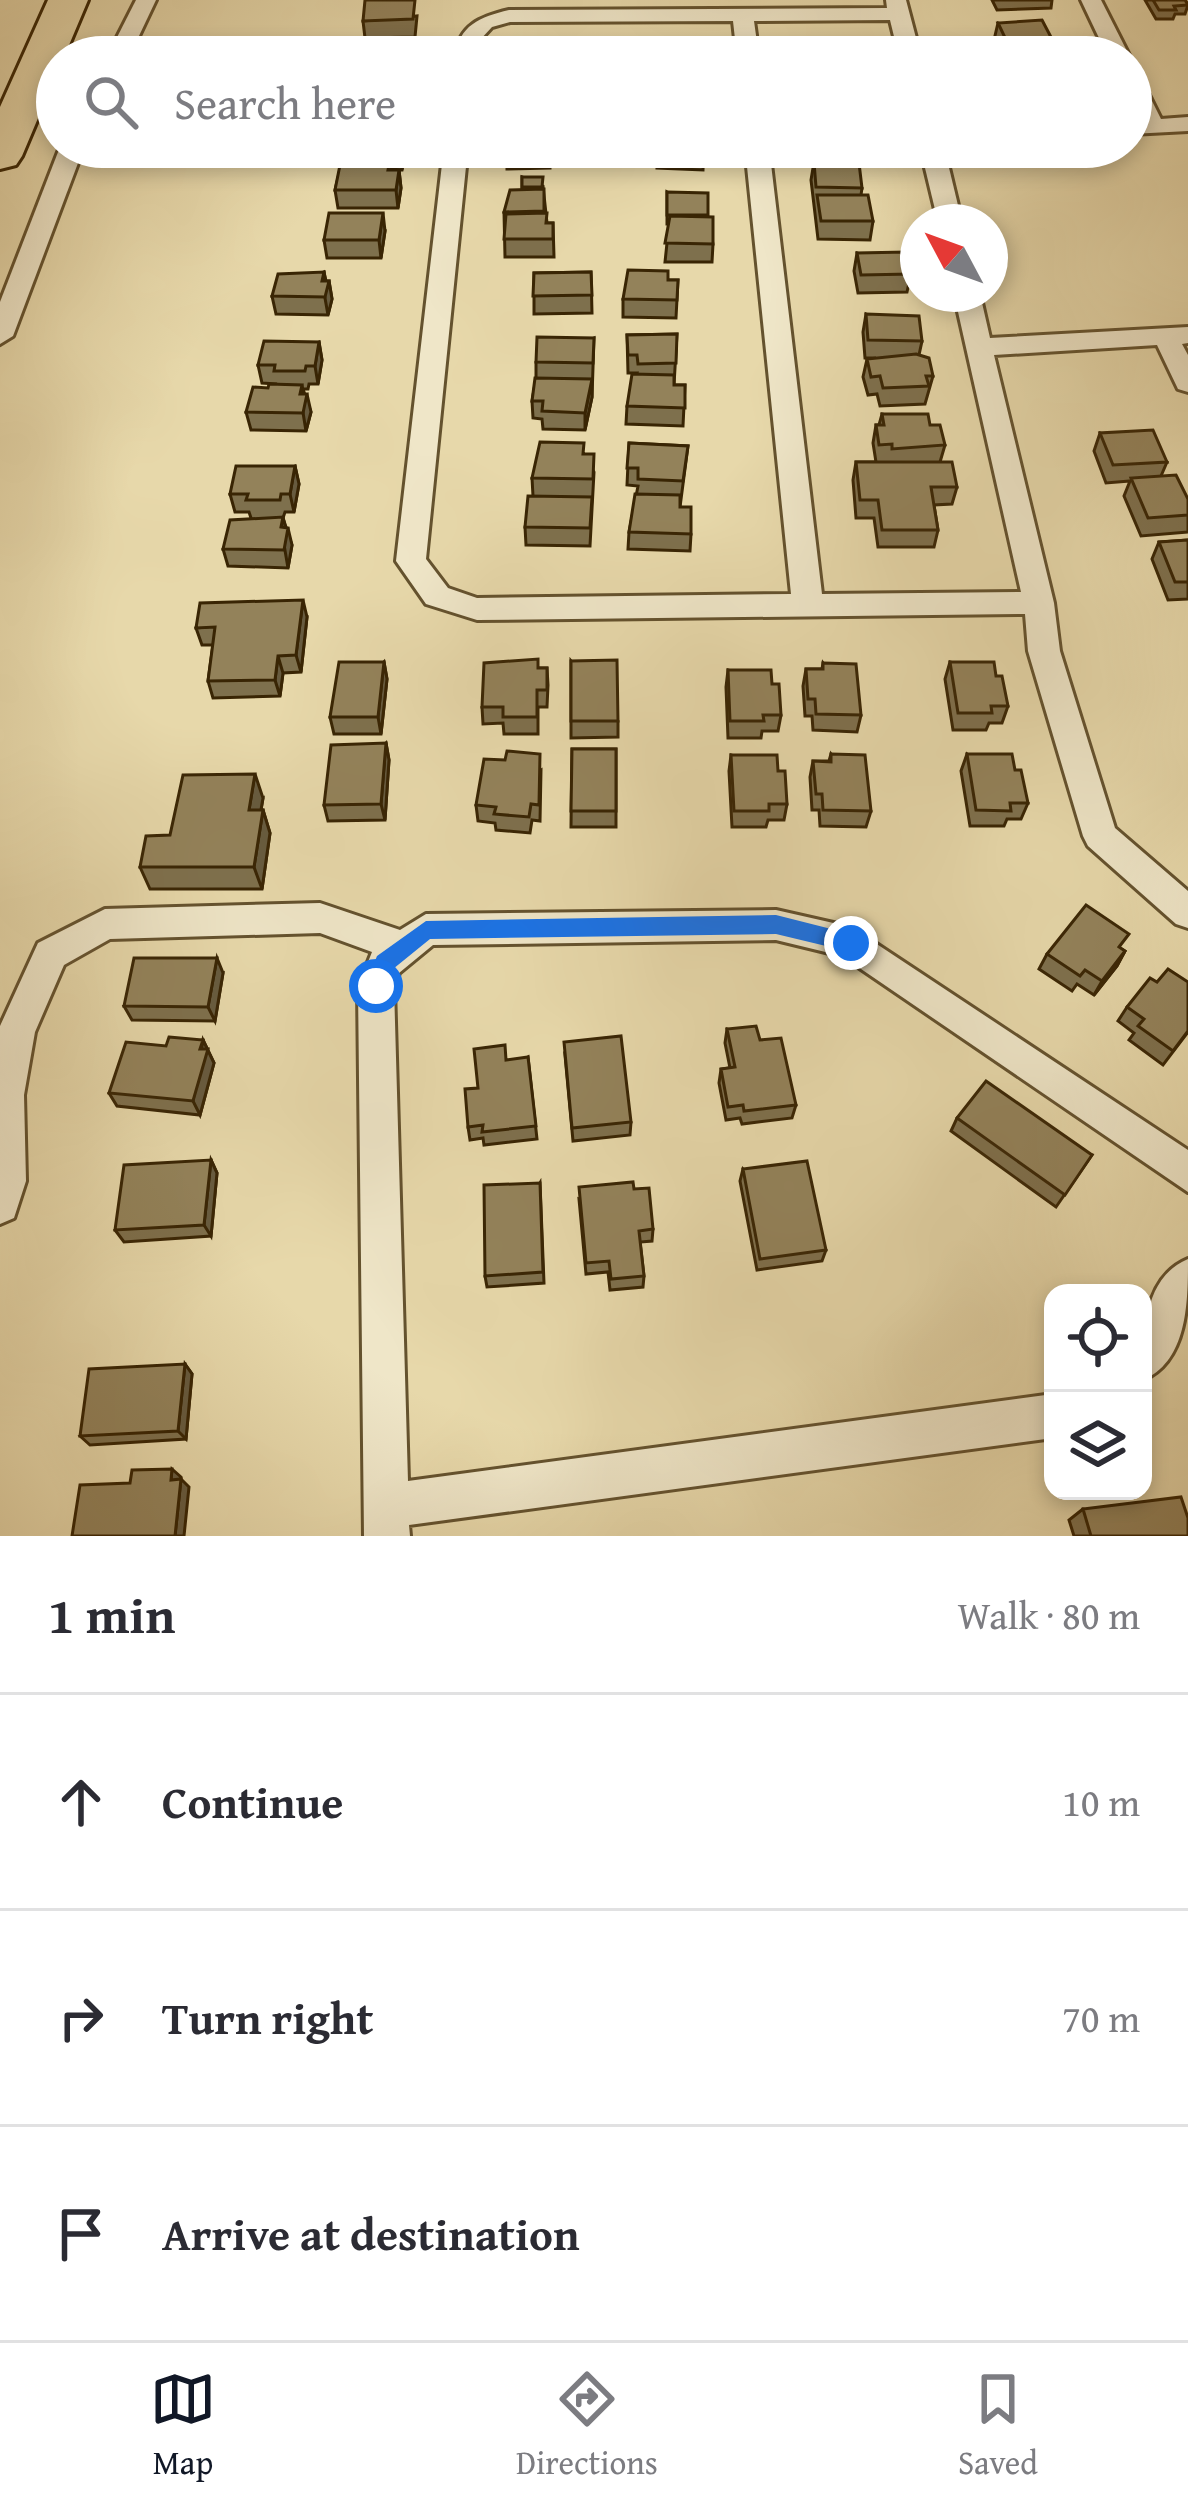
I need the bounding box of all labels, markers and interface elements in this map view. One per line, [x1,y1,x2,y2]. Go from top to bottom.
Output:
search box [36,36,1152,168]
icon: search [78,69,144,135]
text: Search here [174,70,396,135]
north arrow [900,204,1008,312]
route end [824,916,878,970]
route start [349,959,403,1013]
map controls [1044,1284,1152,1500]
button: locate [1044,1284,1152,1392]
button: layers [1044,1392,1152,1500]
text: 1 min [48,1577,175,1652]
text: Walk · 80 m [958,1586,1140,1643]
icon: ahead [48,1769,114,1835]
text: Continue [162,1769,343,1834]
text: 10 m [1062,1773,1140,1830]
icon: right [48,1985,114,2051]
text: Turn right [162,1985,374,2050]
text: 70 m [1062,1989,1140,2046]
icon: arrive [48,2201,114,2267]
text: Arrive at destination [162,2201,580,2266]
tab: Map [150,2366,216,2486]
tab: Directions [516,2366,658,2486]
tab: Saved [958,2366,1038,2486]

